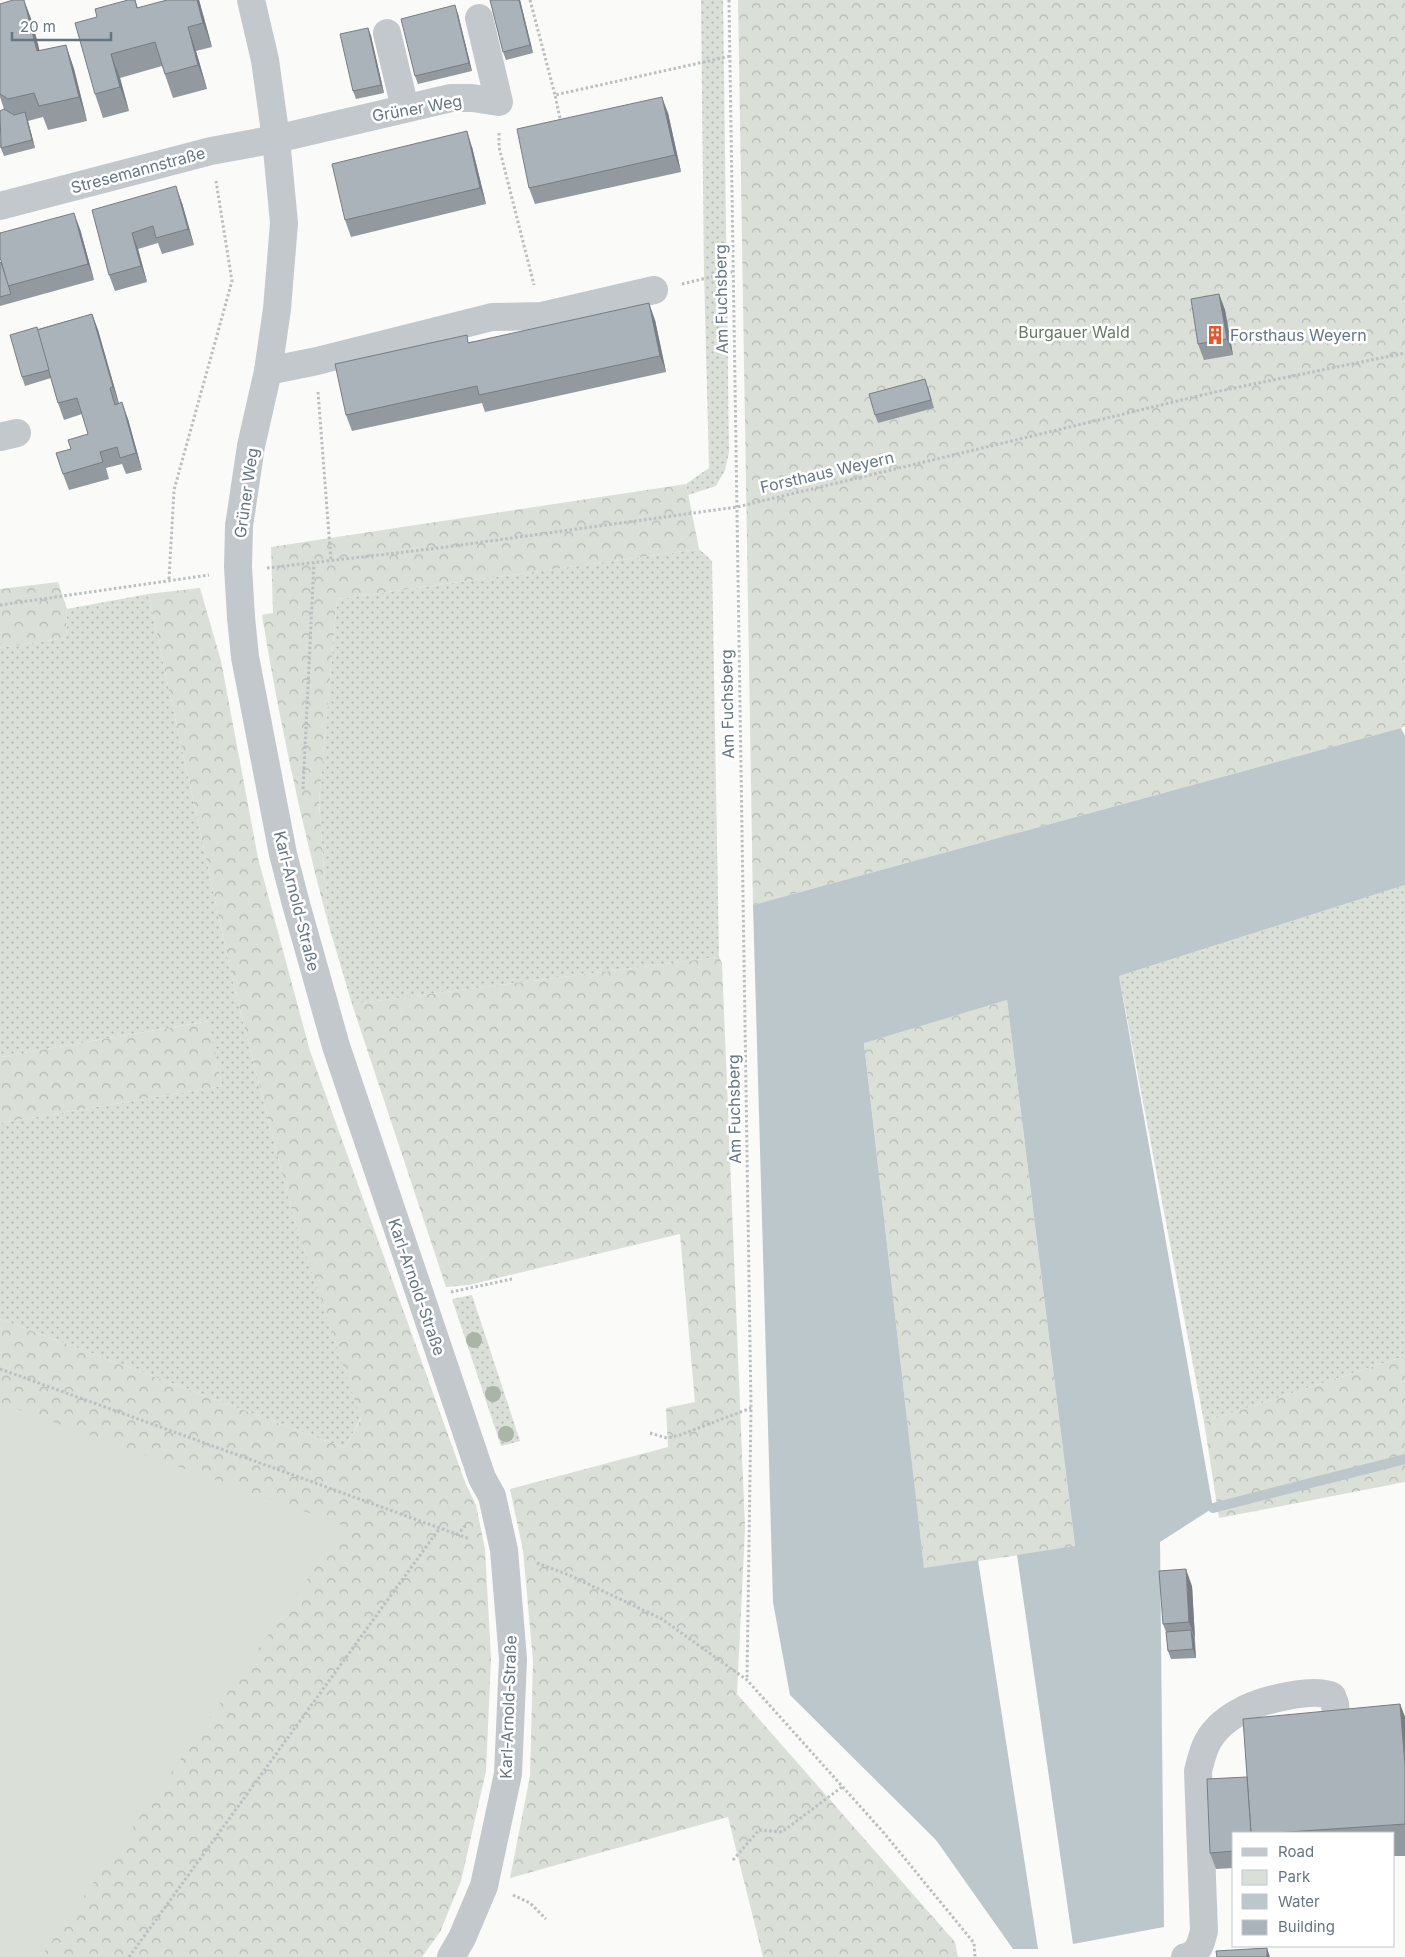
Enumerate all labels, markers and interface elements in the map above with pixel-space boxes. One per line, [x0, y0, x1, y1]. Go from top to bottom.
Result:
scale bar [12, 10, 111, 42]
text: 20 m [20, 17, 56, 36]
street label: Grüner Weg [371, 90, 463, 126]
street label: Stresemannstraße [69, 142, 207, 198]
street label: Am Fuchsberg [710, 244, 732, 354]
park label: Burgauer Wald [1018, 322, 1130, 342]
building icon: Forsthaus Weyern [1204, 324, 1226, 346]
place label: Forsthaus Weyern [1230, 325, 1367, 345]
street label: Grüner Weg [230, 447, 262, 539]
street label: Forsthaus Weyern [758, 447, 896, 497]
street label: Am Fuchsberg [716, 649, 738, 759]
street label: Karl-Arnold-Straße [270, 829, 324, 973]
street label: Am Fuchsberg [723, 1054, 745, 1164]
street label: Karl-Arnold-Straße [384, 1216, 450, 1358]
street label: Karl-Arnold-Straße [495, 1635, 521, 1779]
legend [1232, 1832, 1395, 1947]
text: Road [1278, 1842, 1314, 1861]
text: Park [1278, 1867, 1311, 1886]
text: Water [1278, 1892, 1320, 1911]
text: Building [1278, 1917, 1335, 1936]

